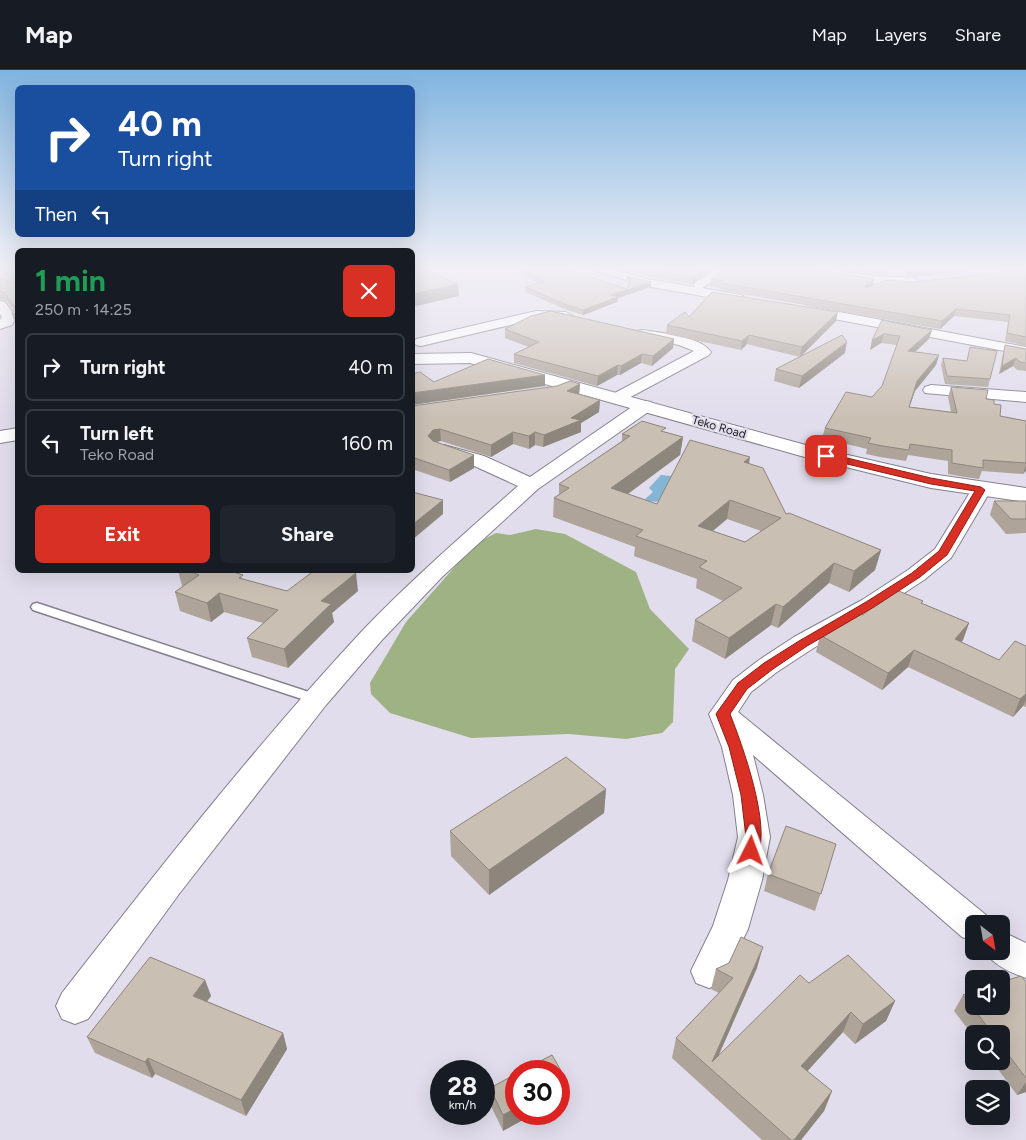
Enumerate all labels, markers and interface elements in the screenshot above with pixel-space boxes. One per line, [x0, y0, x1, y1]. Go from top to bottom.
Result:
text: Map [25, 20, 73, 49]
text: Map [812, 24, 847, 46]
text: Layers [875, 24, 927, 46]
text: Share [955, 24, 1001, 46]
text: 40 m [118, 103, 202, 145]
icon: right [35, 105, 100, 170]
text: Turn right [118, 145, 213, 172]
icon: left [87, 200, 115, 228]
text: Then [35, 203, 77, 226]
text: 1 min [35, 262, 106, 299]
button: close [343, 265, 395, 317]
text: 250 m · 14:25 [35, 300, 132, 319]
icon: right [37, 353, 65, 381]
text: Turn right [80, 356, 166, 379]
text: 40 m [348, 356, 393, 379]
street label: Teko Road [690, 413, 748, 441]
text: Turn left [80, 422, 154, 445]
icon: left [37, 429, 65, 457]
text: 160 m [341, 432, 393, 455]
pin [805, 435, 847, 477]
icon: arrive [812, 442, 840, 470]
text: Teko Road [80, 445, 154, 464]
button: Exit [35, 505, 210, 563]
button: Share [220, 505, 395, 563]
position arrow [724, 824, 776, 876]
north arrow [965, 915, 1010, 960]
map controls [965, 915, 1010, 1125]
button: sound [965, 970, 1010, 1015]
button: search [965, 1025, 1010, 1070]
speed limit sign: 30 [505, 1060, 570, 1125]
text: 28 [448, 1071, 477, 1101]
button: layers [965, 1080, 1010, 1125]
text: km/h [449, 1098, 476, 1112]

